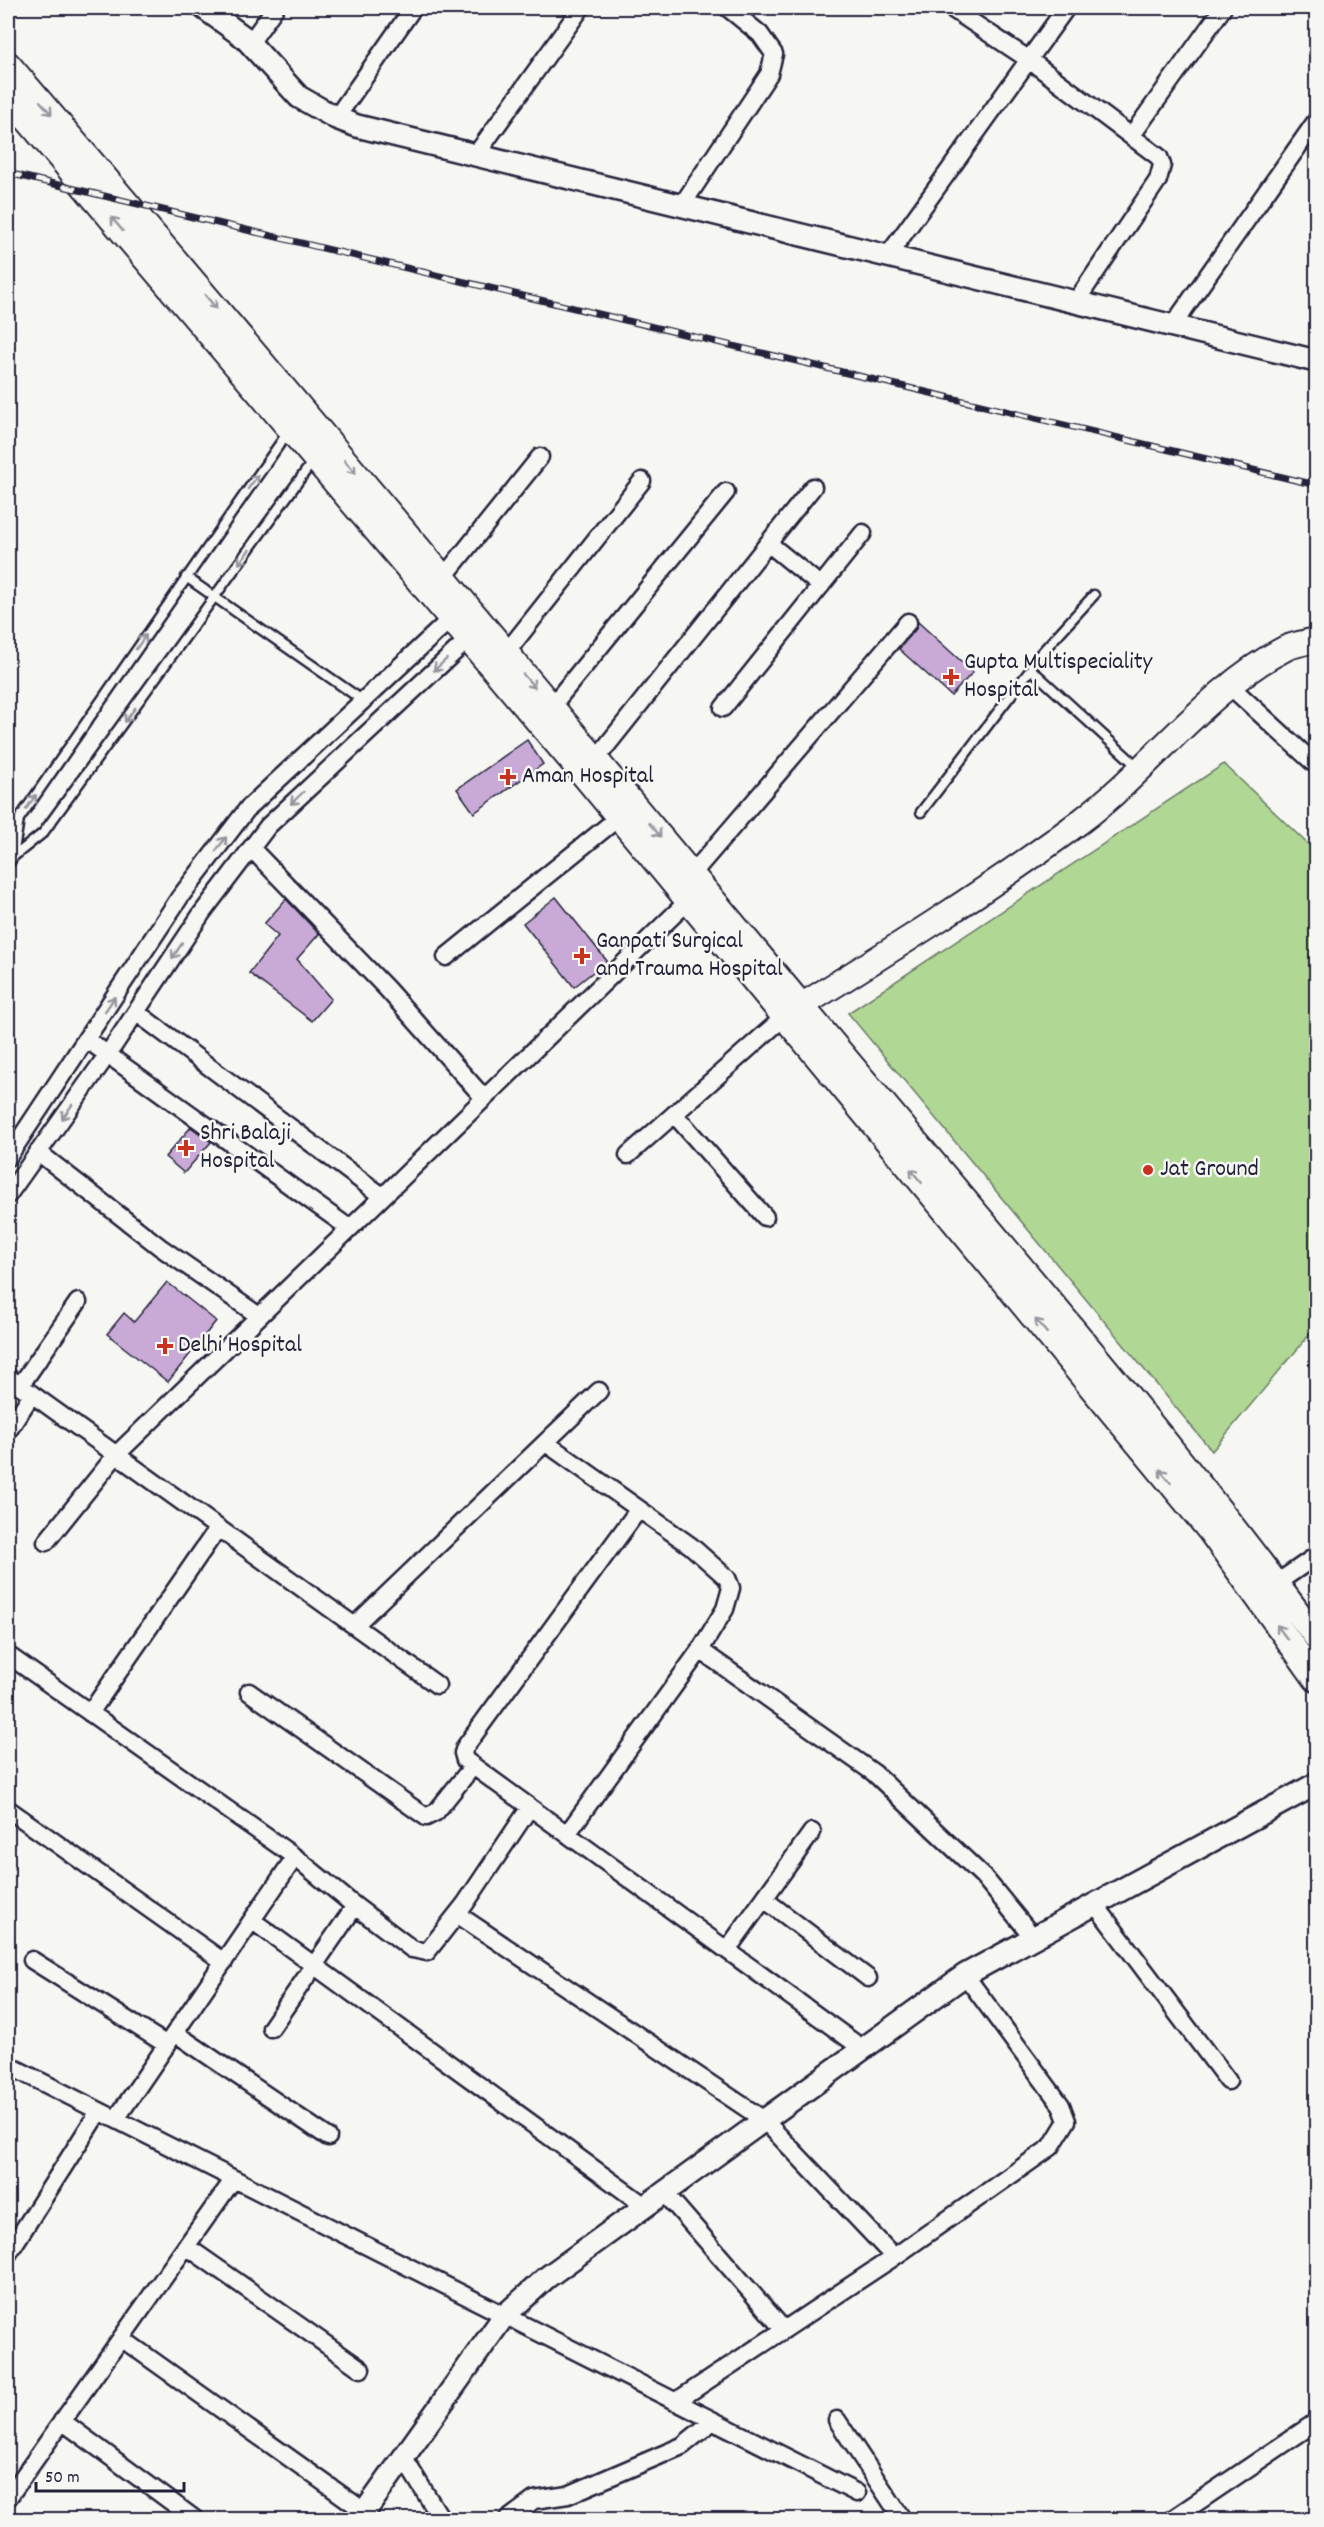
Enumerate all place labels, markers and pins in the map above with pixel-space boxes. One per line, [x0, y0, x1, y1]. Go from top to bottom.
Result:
place label: Gupta Multispeciality Hospital [964, 646, 1153, 708]
marker: Gupta Multispeciality Hospital [942, 668, 960, 686]
place label: Aman Hospital [522, 760, 654, 794]
marker: Aman Hospital [499, 768, 517, 786]
place label: Ganpati Surgical and Trauma Hospital [596, 925, 783, 987]
marker: Ganpati Surgical and Trauma Hospital [573, 947, 591, 965]
place label: Shri Balaji Hospital [200, 1117, 291, 1179]
marker: Shri Balaji Hospital [177, 1139, 195, 1157]
place label: Jat Ground [1160, 1153, 1259, 1187]
marker: Jat Ground [1141, 1163, 1155, 1177]
place label: Delhi Hospital [178, 1329, 302, 1363]
marker: Delhi Hospital [156, 1337, 174, 1355]

